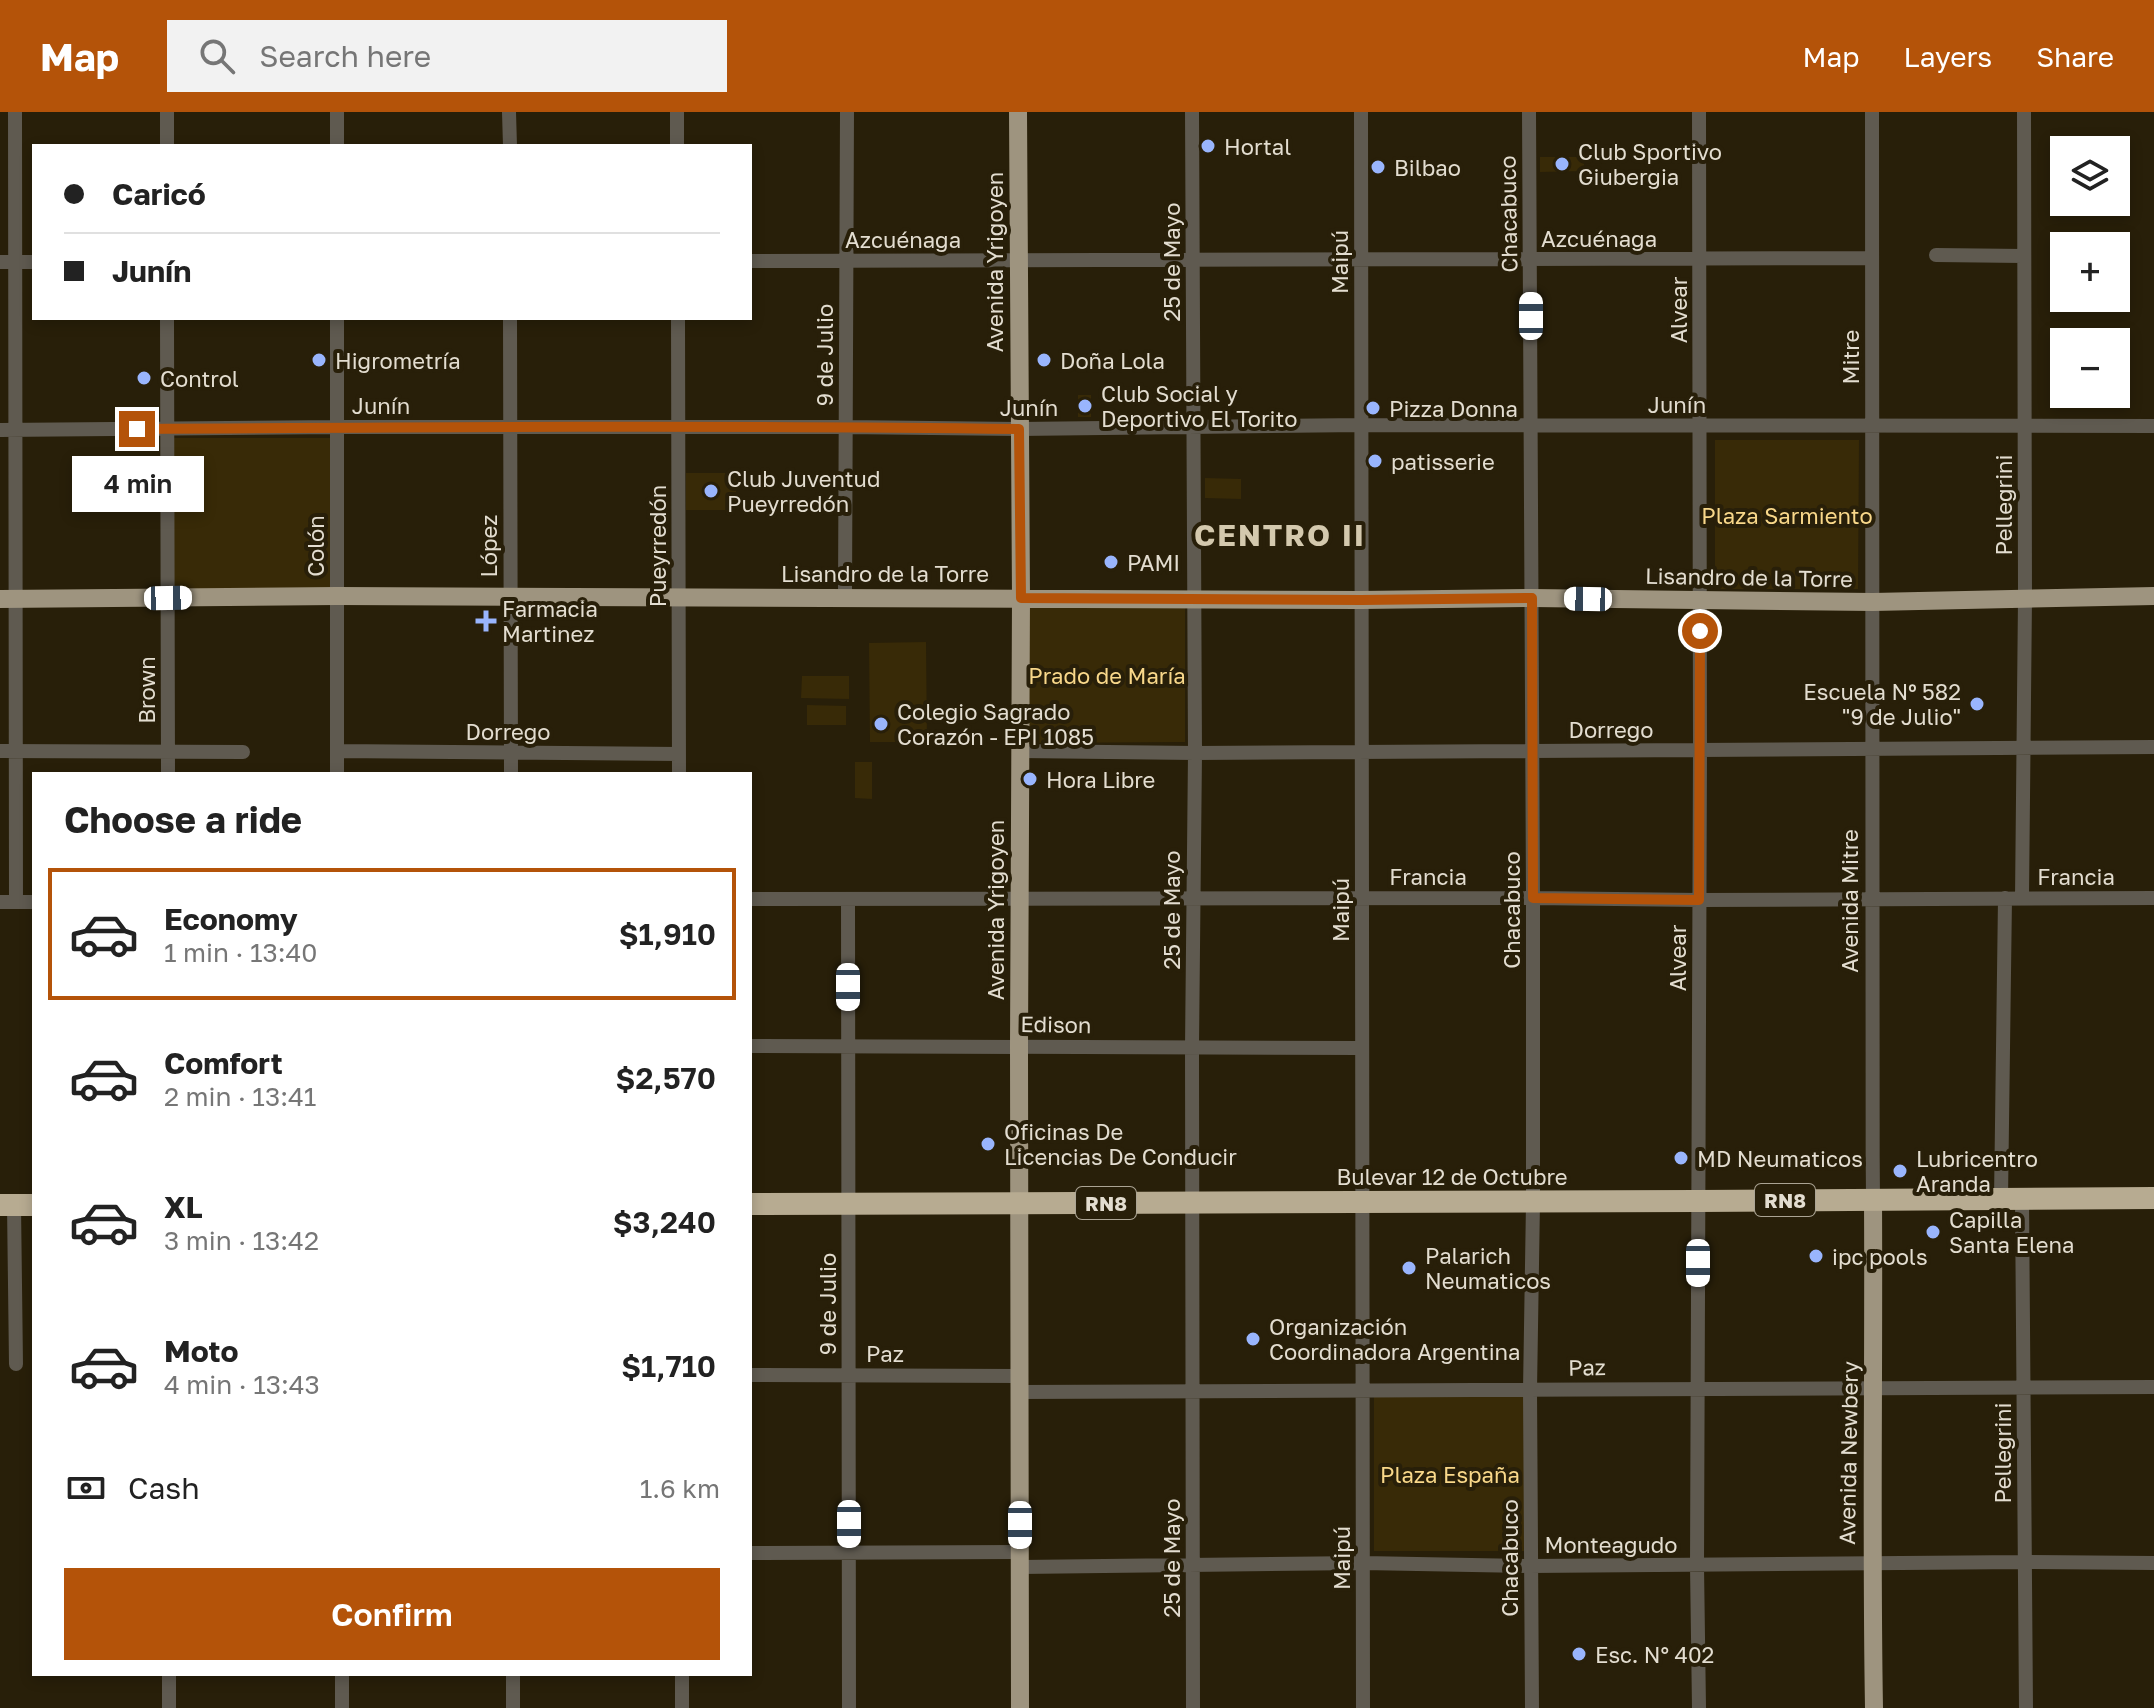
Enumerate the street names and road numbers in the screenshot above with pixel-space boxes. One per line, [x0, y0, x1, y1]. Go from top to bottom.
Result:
street label: Chacabuco [1493, 155, 1523, 273]
street label: Avenida Yrigoyen [981, 172, 1008, 352]
street label: 25 de Mayo [1158, 203, 1185, 321]
street label: Azcuénaga [1541, 225, 1657, 252]
street label: Azcuénaga [845, 226, 961, 253]
street label: Maipú [1326, 230, 1353, 294]
street label: Alvear [1665, 276, 1692, 343]
street label: 9 de Julio [811, 304, 838, 406]
street label: Mitre [1837, 330, 1864, 384]
street label: Junín [1648, 391, 1706, 418]
street label: Junín [352, 392, 410, 419]
street label: Junín [1000, 394, 1058, 421]
street label: Pellegrini [1990, 454, 2017, 556]
street label: Pueyrredón [644, 485, 671, 607]
street label: López [475, 514, 502, 578]
street label: Colón [302, 515, 329, 577]
street label: Lisandro de la Torre [781, 560, 989, 587]
street label: Lisandro de la Torre [1645, 562, 1853, 592]
street label: Brown [133, 656, 160, 724]
street label: Dorrego [1568, 716, 1654, 743]
street label: Dorrego [465, 718, 551, 745]
street label: Avenida Yrigoyen [982, 820, 1009, 1000]
street label: Avenida Mitre [1836, 829, 1863, 973]
street label: 25 de Mayo [1158, 851, 1185, 969]
street label: Chacabuco [1498, 851, 1525, 969]
street label: Francia [1389, 863, 1467, 890]
street label: Francia [2037, 863, 2115, 890]
street label: Maipú [1327, 878, 1354, 942]
street label: Alvear [1664, 924, 1691, 991]
street label: Edison [1020, 1010, 1092, 1038]
street label: Bulevar 12 de Octubre [1336, 1163, 1568, 1190]
road number: RN8 [1755, 1184, 1815, 1216]
road number: RN8 [1076, 1187, 1136, 1219]
street label: 9 de Julio [814, 1253, 841, 1355]
street label: Paz [866, 1340, 904, 1367]
street label: Paz [1568, 1353, 1606, 1381]
street label: Avenida Newbery [1833, 1361, 1863, 1545]
street label: Pellegrini [1989, 1402, 2016, 1504]
street label: 25 de Mayo [1158, 1499, 1185, 1617]
street label: Chacabuco [1496, 1499, 1523, 1617]
street label: Maipú [1328, 1526, 1355, 1590]
street label: Monteagudo [1545, 1531, 1678, 1558]

